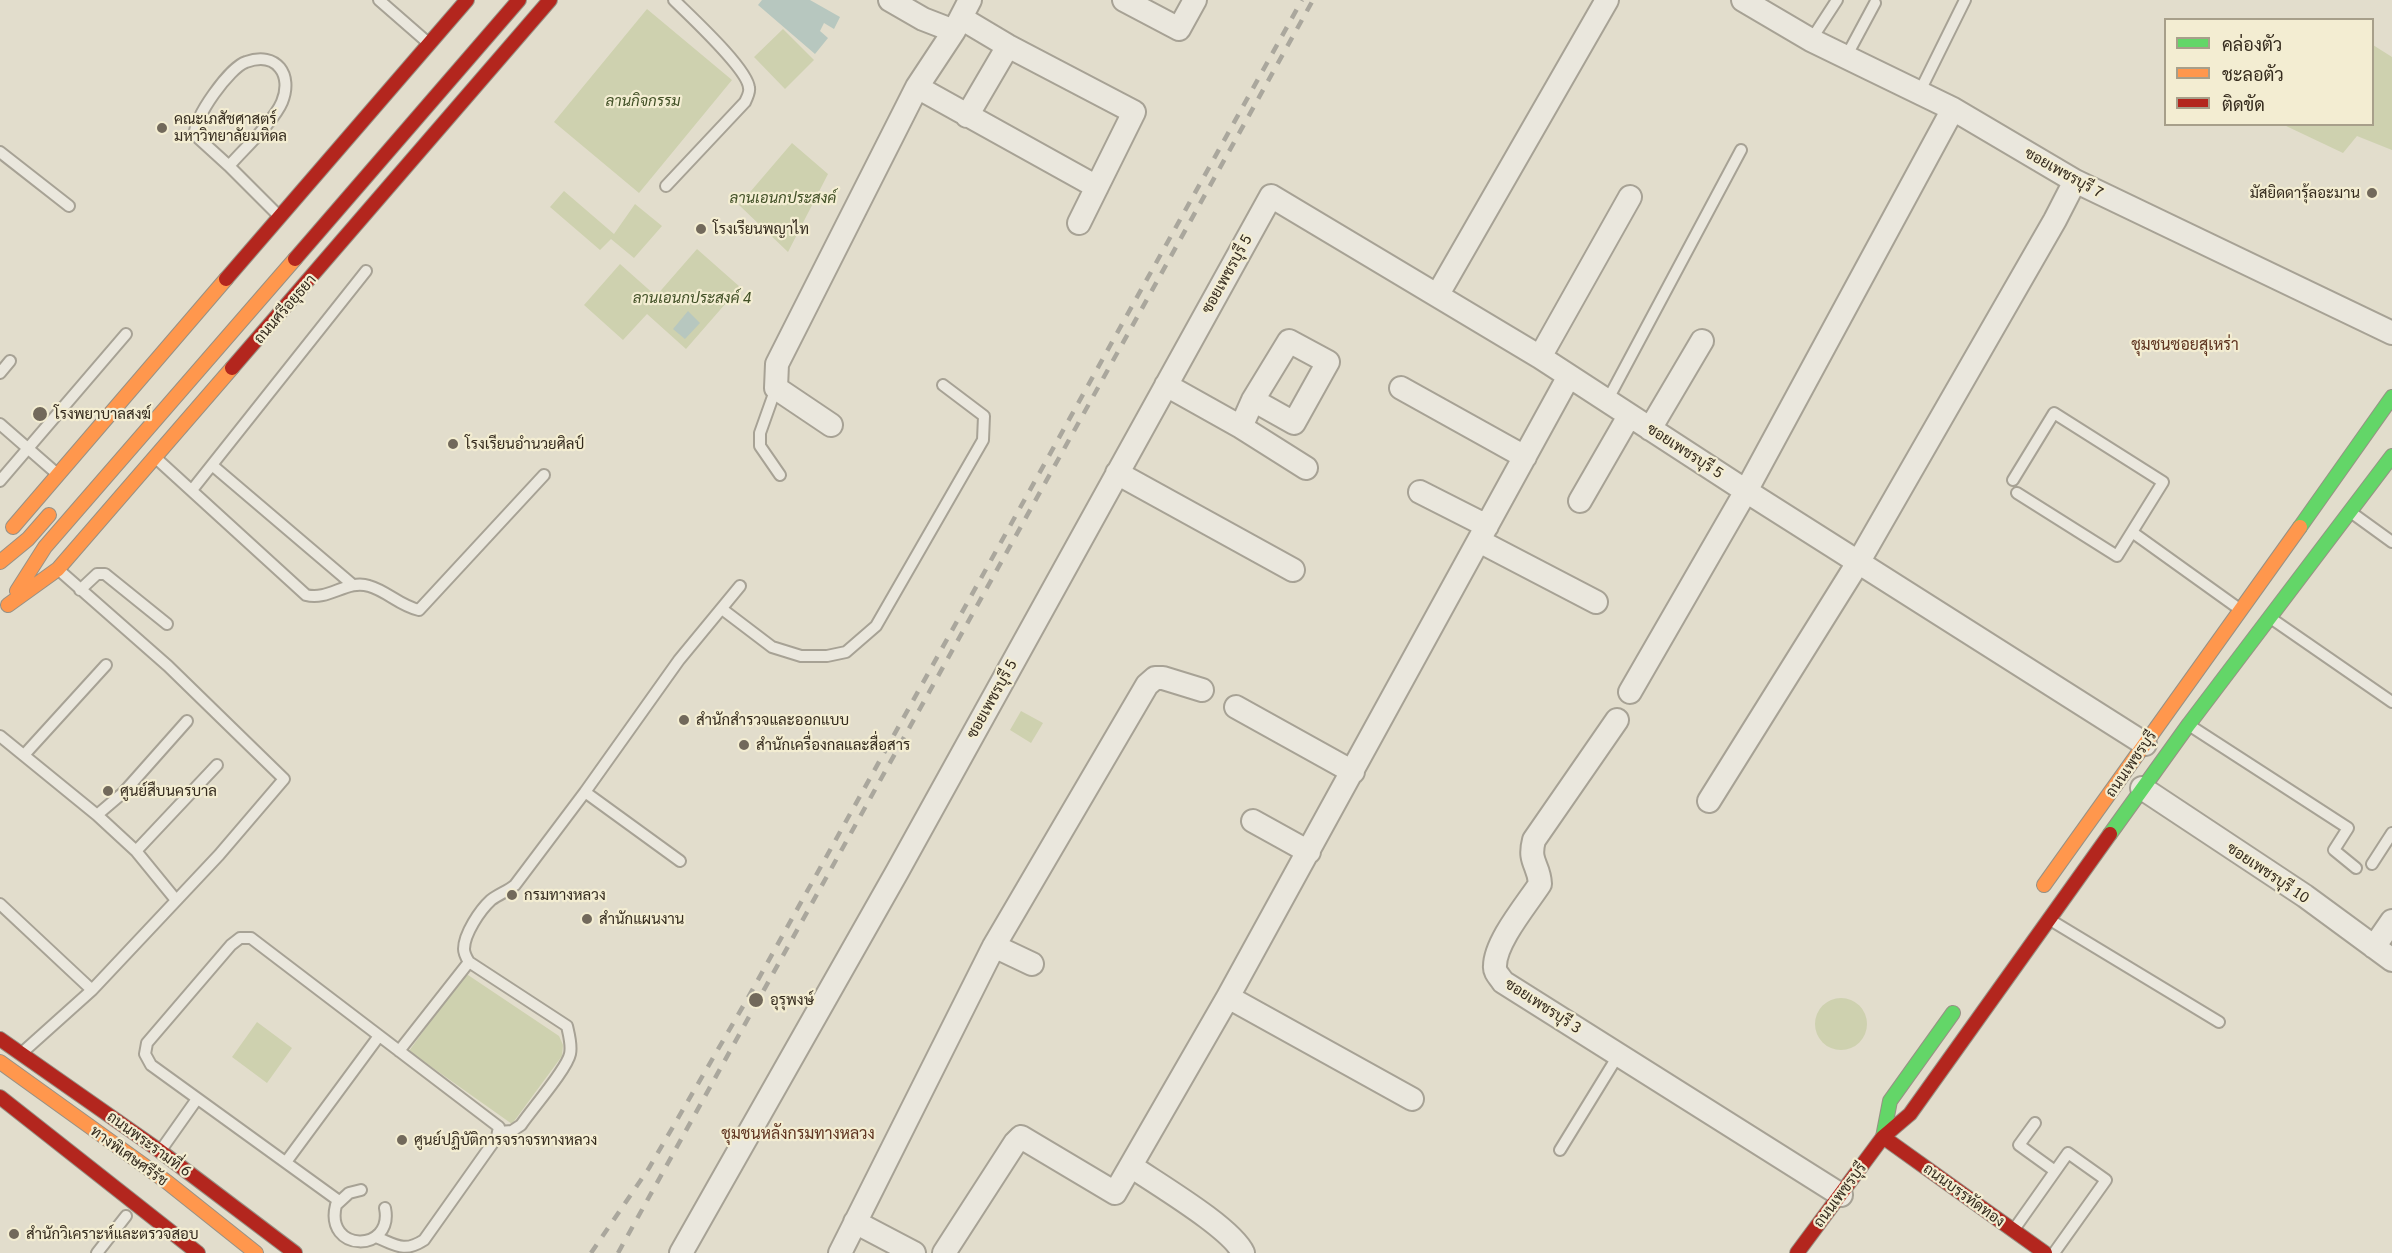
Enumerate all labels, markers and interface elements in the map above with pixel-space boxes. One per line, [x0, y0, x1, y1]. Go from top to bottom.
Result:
legend [2164, 18, 2374, 126]
text: คล่องตัว [2222, 32, 2282, 55]
text: ชะลอตัว [2222, 62, 2284, 85]
park label: ลานกิจกรรม [606, 92, 680, 110]
text: ติดขัด [2222, 92, 2265, 115]
place label: คณะเภสัชศาสตร์ มหาวิทยาลัยมหิดล [174, 110, 287, 145]
marker: คณะเภสัชศาสตร์ มหาวิทยาลัยมหิดล [155, 121, 169, 135]
street label: ซอยเพชรบุรี 7 [2021, 144, 2107, 202]
place label: มัสยิดดารุ้ลอะมาน [2250, 184, 2360, 202]
marker: มัสยิดดารุ้ลอะมาน [2365, 186, 2379, 200]
park label: ลานเอนกประสงค์ [730, 189, 836, 207]
place label: โรงเรียนพญาไท [713, 220, 809, 238]
marker: โรงเรียนพญาไท [694, 222, 708, 236]
street label: ซอยเพชรบุรี 5 [1198, 231, 1256, 317]
street label: ถนนศรีอยุธยา [250, 271, 320, 347]
park label: ลานเอนกประสงค์ 4 [633, 289, 751, 307]
district label: ชุมชนซอยสุเหร่า [2131, 335, 2239, 355]
marker: โรงพยาบาลสงฆ์ [31, 405, 49, 423]
place label: โรงพยาบาลสงฆ์ [54, 405, 151, 423]
street label: ซอยเพชรบุรี 5 [1644, 420, 1726, 482]
place label: โรงเรียนอำนวยศิลป์ [465, 435, 584, 453]
marker: โรงเรียนอำนวยศิลป์ [446, 437, 460, 451]
street label: ซอยเพชรบุรี 5 [963, 656, 1021, 742]
place label: สำนักสำรวจและออกแบบ [696, 711, 849, 729]
marker: สำนักสำรวจและออกแบบ [677, 713, 691, 727]
street label: ถนนเพชรบุรี [2102, 727, 2160, 801]
place label: สำนักเครื่องกลและสื่อสาร [756, 736, 910, 754]
marker: สำนักเครื่องกลและสื่อสาร [737, 738, 751, 752]
place label: ศูนย์สืบนครบาล [120, 782, 217, 800]
marker: ศูนย์สืบนครบาล [101, 784, 115, 798]
street label: ซอยเพชรบุรี 10 [2223, 839, 2313, 907]
place label: กรมทางหลวง [524, 886, 606, 904]
marker: กรมทางหลวง [505, 888, 519, 902]
place label: สำนักแผนงาน [599, 910, 684, 928]
marker: สำนักแผนงาน [580, 912, 594, 926]
street label: ซอยเพชรบุรี 3 [1502, 975, 1584, 1037]
marker: อุรุพงษ์ [747, 991, 765, 1009]
place label: อุรุพงษ์ [770, 991, 814, 1009]
street label: ถนนพระรามที่ 6 [104, 1108, 194, 1180]
street label: ทางพิเศษศรีรัช [87, 1122, 171, 1190]
district label: ชุมชนหลังกรมทางหลวง [721, 1124, 875, 1144]
place label: ศูนย์ปฏิบัติการจราจรทางหลวง [414, 1131, 597, 1149]
marker: ศูนย์ปฏิบัติการจราจรทางหลวง [395, 1133, 409, 1147]
street label: ถนนเพชรบุรี [1810, 1159, 1870, 1231]
street label: ถนนบรรทัดทอง [1920, 1159, 2008, 1231]
place label: สำนักวิเคราะห์และตรวจสอบ [26, 1225, 199, 1243]
marker: สำนักวิเคราะห์และตรวจสอบ [7, 1227, 21, 1241]

